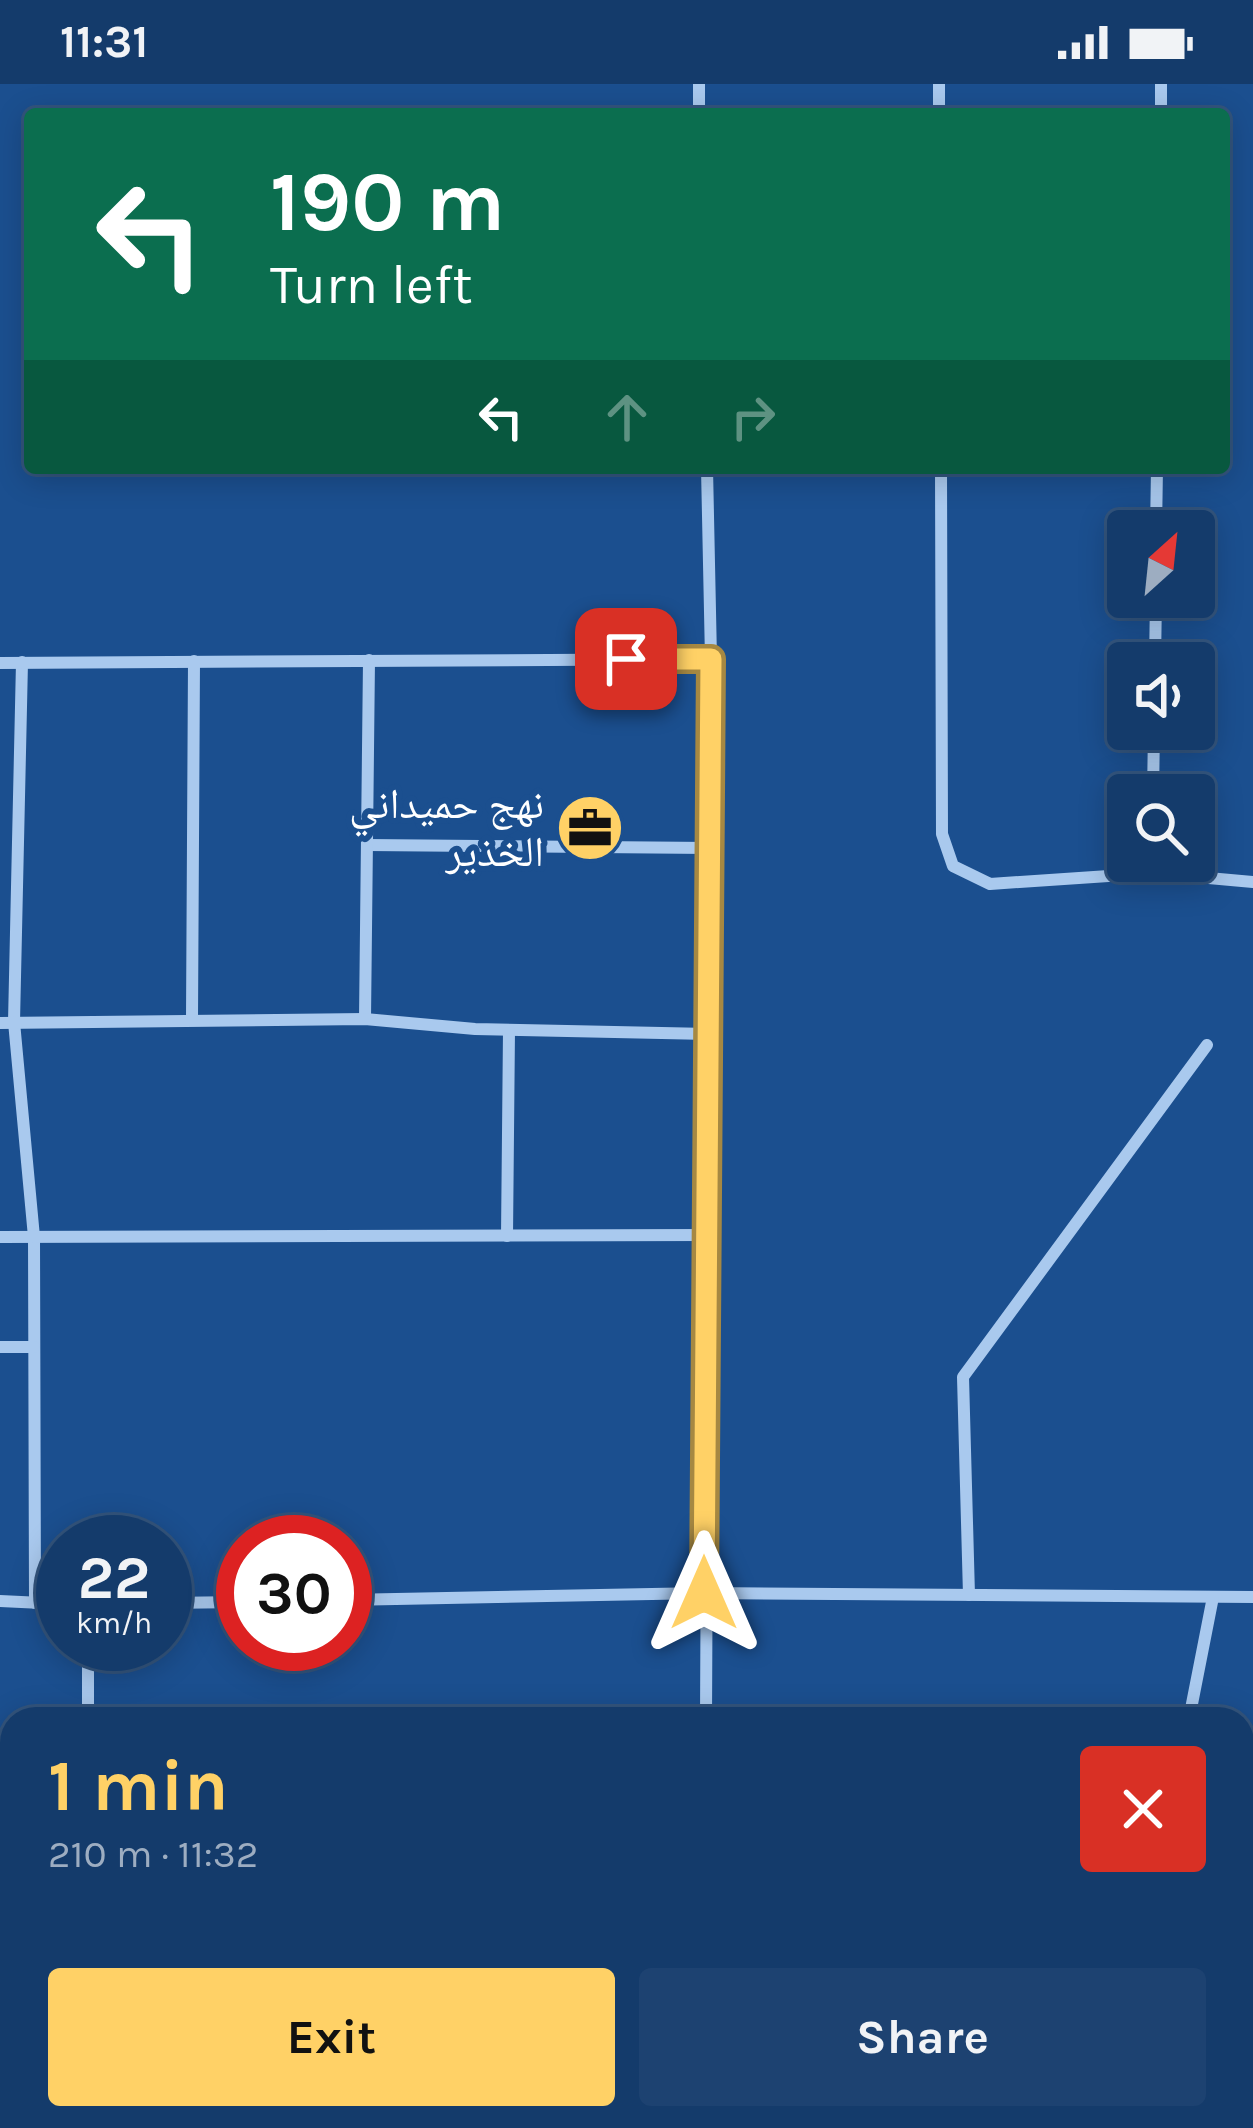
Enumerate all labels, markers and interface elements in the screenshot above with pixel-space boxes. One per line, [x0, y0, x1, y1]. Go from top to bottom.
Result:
text: 11:31 [60, 16, 148, 68]
text: 190 m [270, 153, 505, 251]
icon: left [72, 156, 228, 312]
text: Turn left [270, 253, 473, 317]
icon: left [468, 384, 534, 450]
icon: ahead [594, 384, 660, 450]
icon: right [720, 384, 786, 450]
north arrow [1107, 510, 1215, 618]
map controls [1107, 510, 1215, 882]
pin [575, 608, 677, 710]
icon: arrive [593, 626, 659, 692]
button: sound [1107, 642, 1215, 750]
button: search [1107, 774, 1215, 882]
place label: نهج حميداني الخذير [349, 779, 544, 877]
office icon: نهج حميداني الخذير [555, 793, 625, 863]
speed limit sign: 30 [216, 1515, 372, 1671]
position arrow [641, 1530, 767, 1656]
text: 22 [78, 1543, 150, 1613]
text: km/h [76, 1605, 152, 1641]
text: 1 min [48, 1744, 229, 1828]
button: close [1080, 1746, 1206, 1872]
text: 210 m · 11:32 [48, 1831, 258, 1877]
button: Exit [48, 1968, 615, 2106]
button: Share [639, 1968, 1206, 2106]

